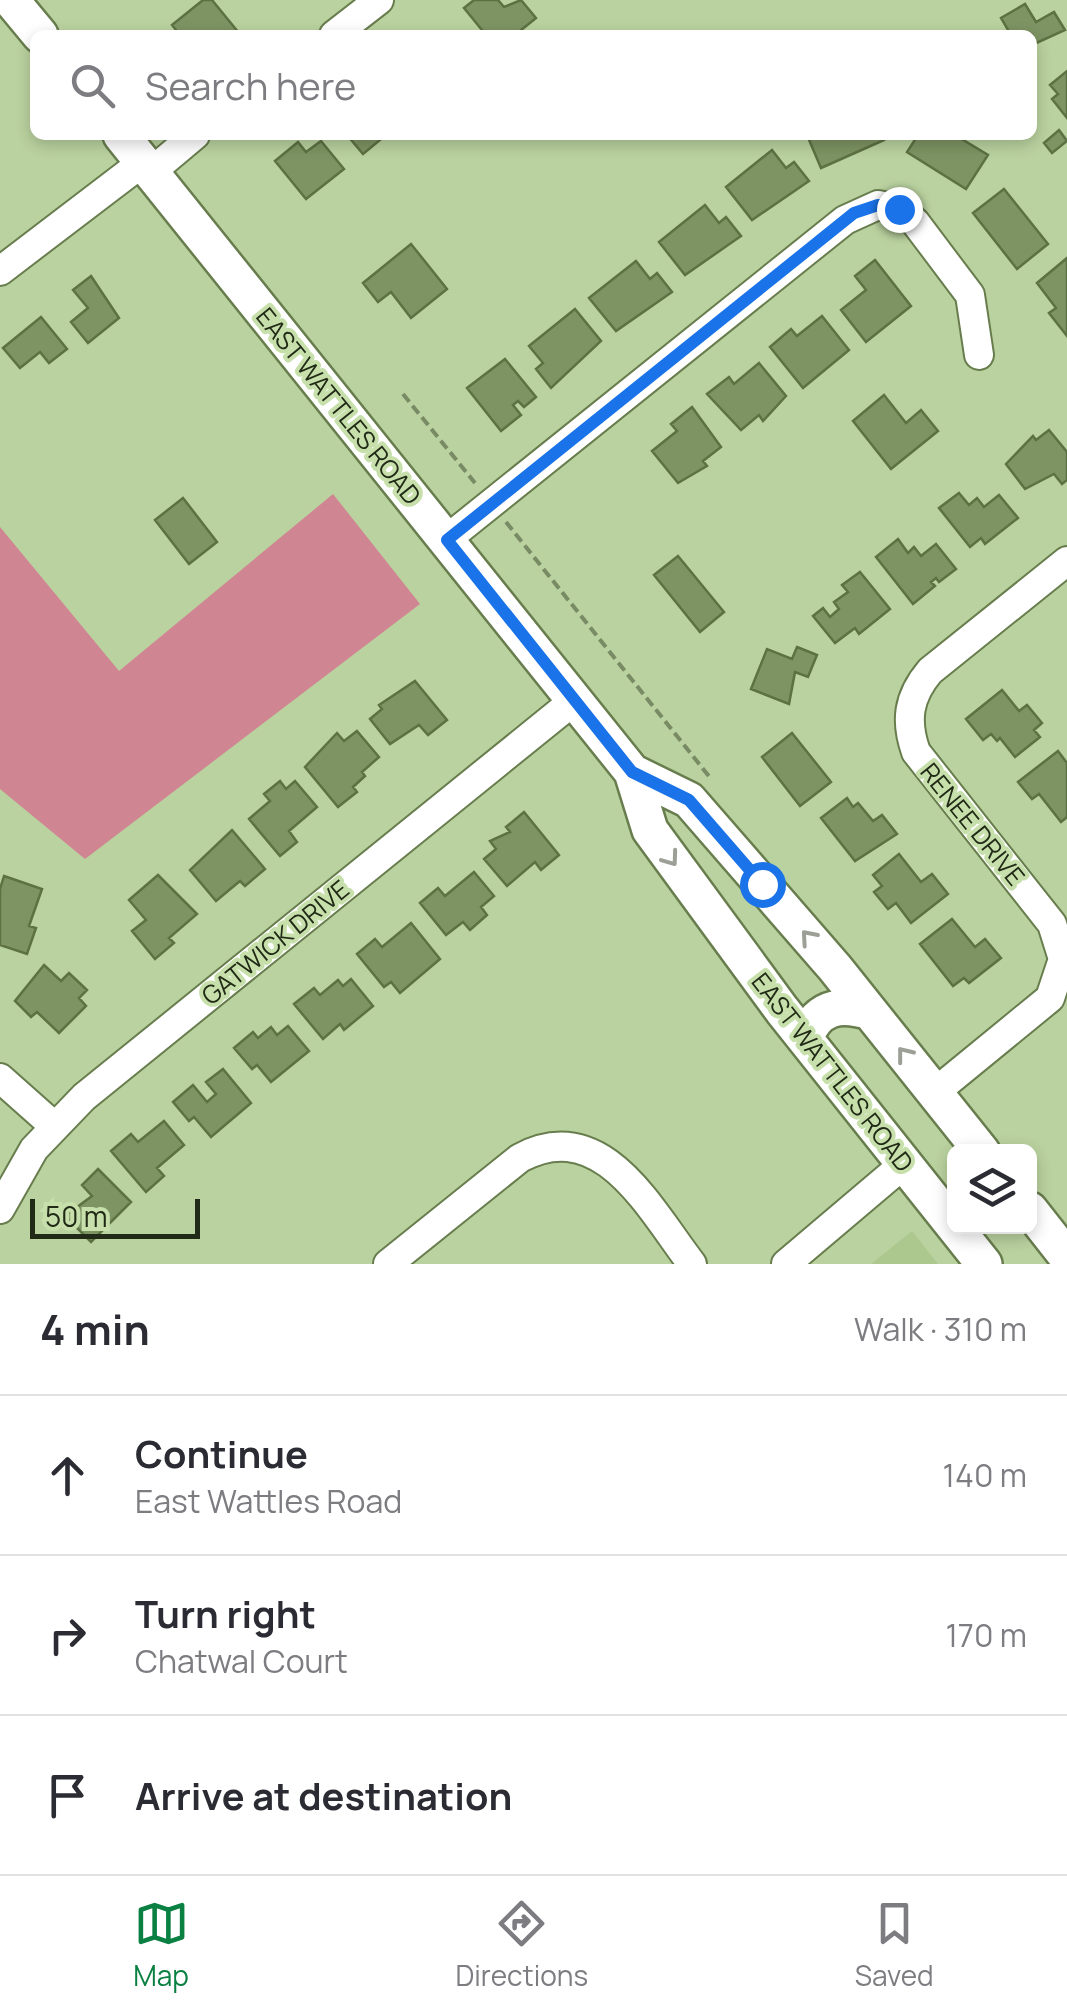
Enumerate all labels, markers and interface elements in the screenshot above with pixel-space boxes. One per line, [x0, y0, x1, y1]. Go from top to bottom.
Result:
search box [30, 30, 1037, 140]
icon: search [65, 58, 120, 113]
text: Search here [145, 59, 356, 111]
route end [877, 187, 923, 233]
street label: EAST WATTLES ROAD [249, 300, 429, 512]
street label: RENEE DRIVE [913, 755, 1033, 893]
one-way arrow [659, 848, 678, 867]
route start [740, 862, 786, 908]
street label: GATWICK DRIVE [194, 872, 356, 1012]
one-way arrow [801, 931, 819, 949]
street label: EAST WATTLES ROAD [744, 965, 922, 1179]
one-way arrow [898, 1048, 916, 1066]
map controls [947, 1144, 1037, 1234]
button: layers [947, 1144, 1037, 1234]
scale bar [30, 1194, 200, 1238]
text: 50 m [45, 1197, 108, 1235]
text: 4 min [40, 1300, 150, 1358]
text: Walk · 310 m [854, 1307, 1027, 1351]
text: Continue [135, 1427, 308, 1479]
icon: ahead [40, 1448, 95, 1503]
text: 140 m [943, 1453, 1027, 1497]
text: East Wattles Road [135, 1479, 402, 1523]
text: Turn right [135, 1587, 316, 1639]
icon: right [40, 1608, 95, 1663]
text: 170 m [945, 1613, 1027, 1657]
text: Chatwal Court [135, 1639, 348, 1683]
icon: arrive [40, 1768, 95, 1823]
text: Arrive at destination [135, 1769, 512, 1821]
tab: Map [133, 1896, 189, 1994]
tab: Directions [456, 1896, 588, 1994]
tab: Saved [855, 1896, 934, 1994]

